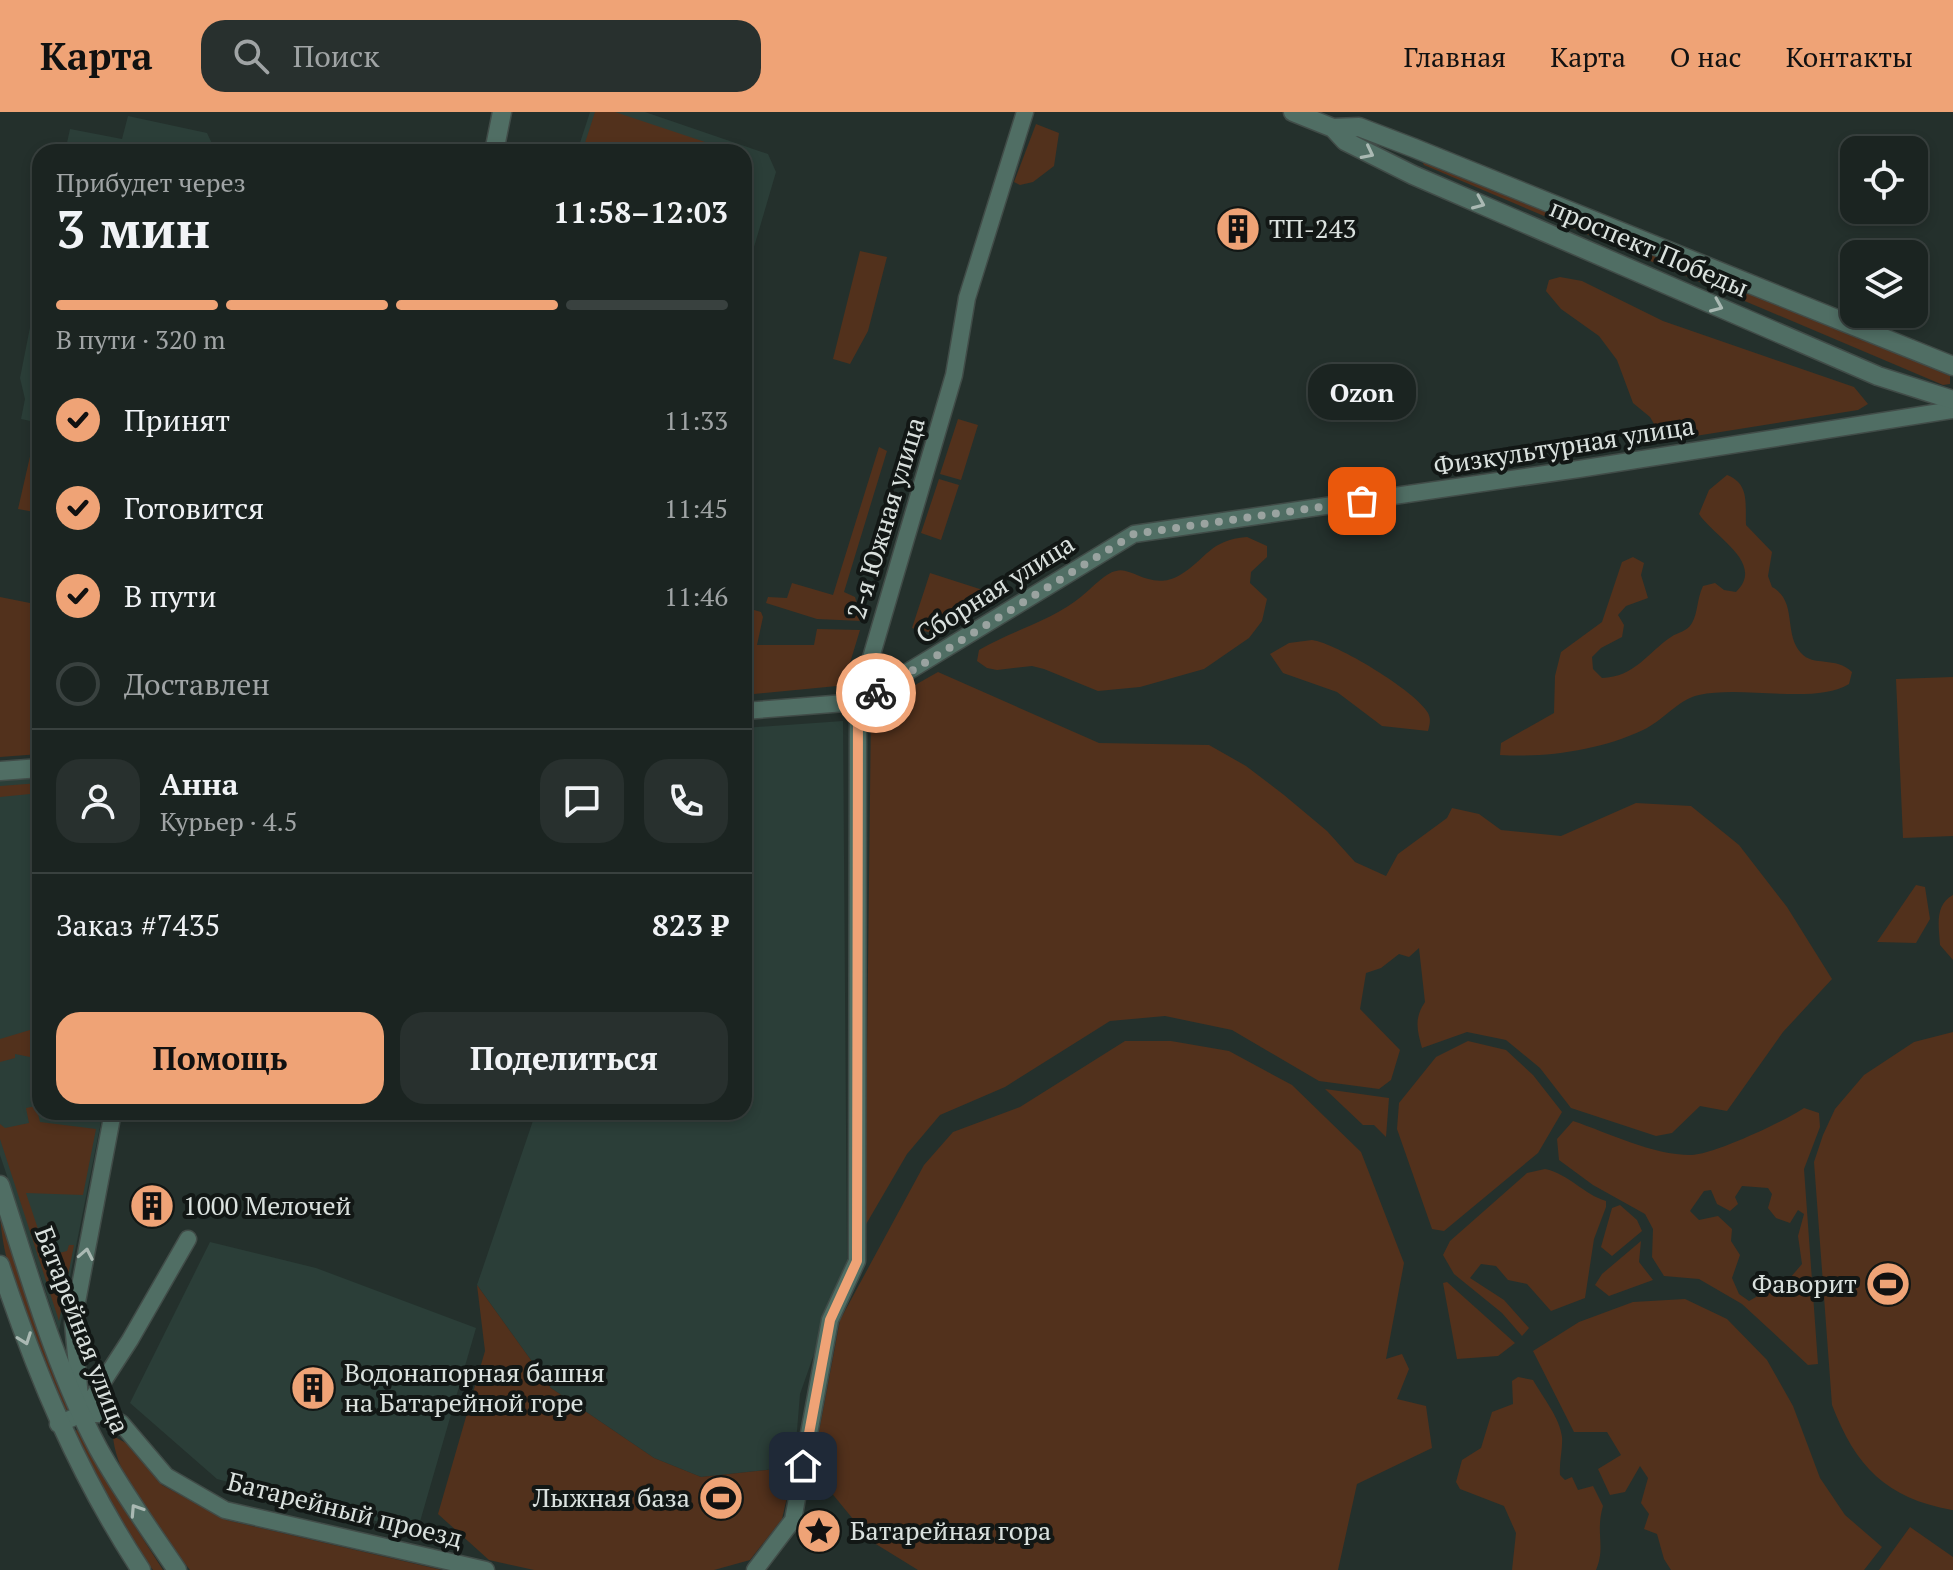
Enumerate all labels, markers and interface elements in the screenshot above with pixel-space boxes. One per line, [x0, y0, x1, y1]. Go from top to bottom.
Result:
search box [201, 20, 761, 92]
text: Карта [40, 31, 153, 81]
icon: search [229, 34, 273, 78]
text: Поиск [293, 36, 379, 76]
text: Главная [1403, 38, 1506, 75]
text: Карта [1550, 38, 1626, 75]
text: О нас [1670, 38, 1742, 75]
text: Контакты [1786, 38, 1913, 75]
map controls [1840, 136, 1928, 328]
button: locate [1840, 136, 1928, 224]
one-way arrow [1359, 143, 1374, 158]
text: Прибудет через [56, 165, 246, 199]
street label: проспект Победы [1545, 190, 1754, 304]
text: 11:58–12:03 [553, 192, 728, 232]
text: 3 мин [56, 194, 210, 263]
one-way arrow [1470, 194, 1485, 210]
building icon: ТП-243 [1214, 205, 1262, 253]
place label: ТП-243 [1269, 211, 1356, 245]
button: layers [1840, 240, 1928, 328]
one-way arrow [1709, 297, 1723, 313]
text: В пути · 320 m [56, 322, 225, 356]
callout: Ozon [1308, 365, 1416, 421]
text: Ozon [1330, 375, 1394, 409]
icon: check [56, 398, 100, 442]
text: Принят [124, 400, 230, 440]
text: 11:33 [664, 403, 728, 437]
street label: Физкультурная улица [1431, 408, 1697, 482]
street label: 2-я Южная улица [838, 413, 932, 623]
pin [1328, 467, 1396, 535]
icon: bag [1340, 479, 1384, 523]
icon: check [56, 486, 100, 530]
text: Готовится [124, 488, 264, 528]
text: 11:45 [664, 491, 728, 525]
street label: Сборная улица [909, 526, 1080, 650]
icon: check [56, 574, 100, 618]
text: В пути [124, 576, 217, 616]
text: 11:46 [664, 579, 728, 613]
courier [836, 653, 916, 733]
text: Доставлен [124, 664, 270, 704]
icon: bike [854, 671, 898, 715]
button: person [56, 759, 140, 843]
button: chat [540, 759, 624, 843]
button: phone [644, 759, 728, 843]
text: Анна [160, 764, 238, 804]
text: Курьер · 4.5 [160, 804, 298, 838]
text: Заказ #7435 [56, 905, 221, 945]
text: 823 ₽ [652, 905, 728, 945]
button: Помощь [56, 1012, 384, 1104]
button: Поделиться [400, 1012, 728, 1104]
building icon: 1000 Мелочей [128, 1182, 176, 1230]
place label: 1000 Мелочей [183, 1188, 351, 1222]
street label: Батарейная улица [28, 1221, 138, 1438]
one-way arrow [77, 1247, 94, 1260]
sports icon: Фаворит [1864, 1260, 1912, 1308]
place label: Фаворит [1752, 1266, 1857, 1300]
one-way arrow [15, 1331, 32, 1345]
place label: Водонапорная башня на Батарейной горе [344, 1355, 605, 1419]
building icon: Водонапорная башня на Батарейной горе [289, 1364, 337, 1412]
pin [769, 1432, 837, 1500]
icon: home [781, 1444, 825, 1488]
street label: Батарейный проезд [224, 1463, 467, 1555]
sports icon: Лыжная база [697, 1474, 745, 1522]
place label: Лыжная база [532, 1480, 690, 1514]
one-way arrow [130, 1504, 145, 1518]
place icon: Батарейная гора [795, 1507, 843, 1555]
place label: Батарейная гора [850, 1513, 1051, 1547]

